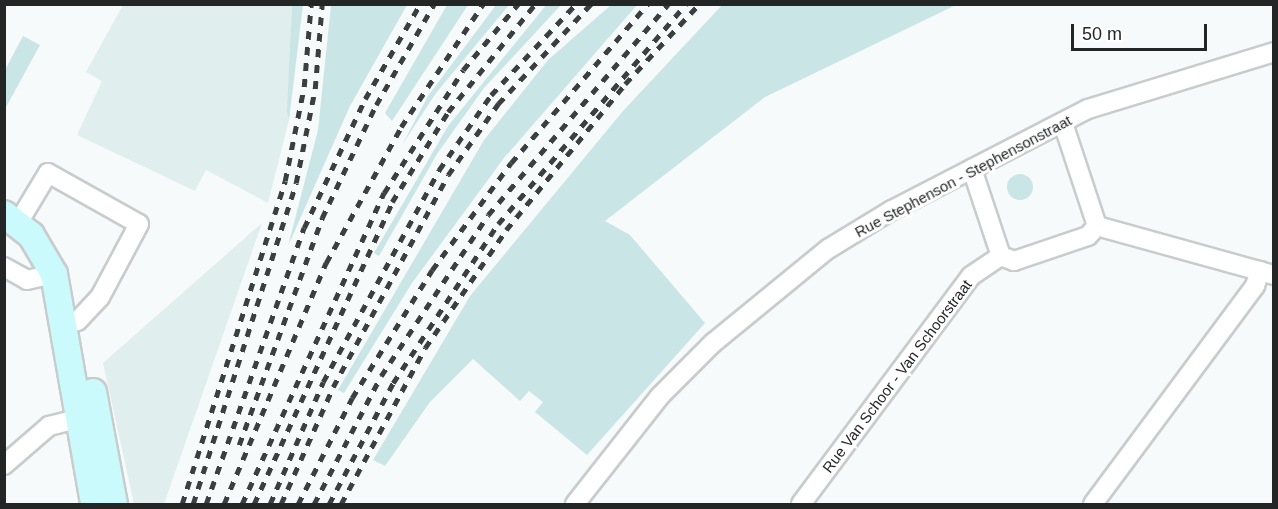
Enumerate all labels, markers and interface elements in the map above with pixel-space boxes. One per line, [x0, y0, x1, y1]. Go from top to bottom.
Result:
scale bar [1074, 12, 1210, 50]
text: 50 m [1082, 24, 1122, 44]
street label: Rue Stephenson - Stephensonstraat [852, 111, 1074, 241]
street label: Rue Van Schoor - Van Schoorstraat [818, 276, 976, 476]

